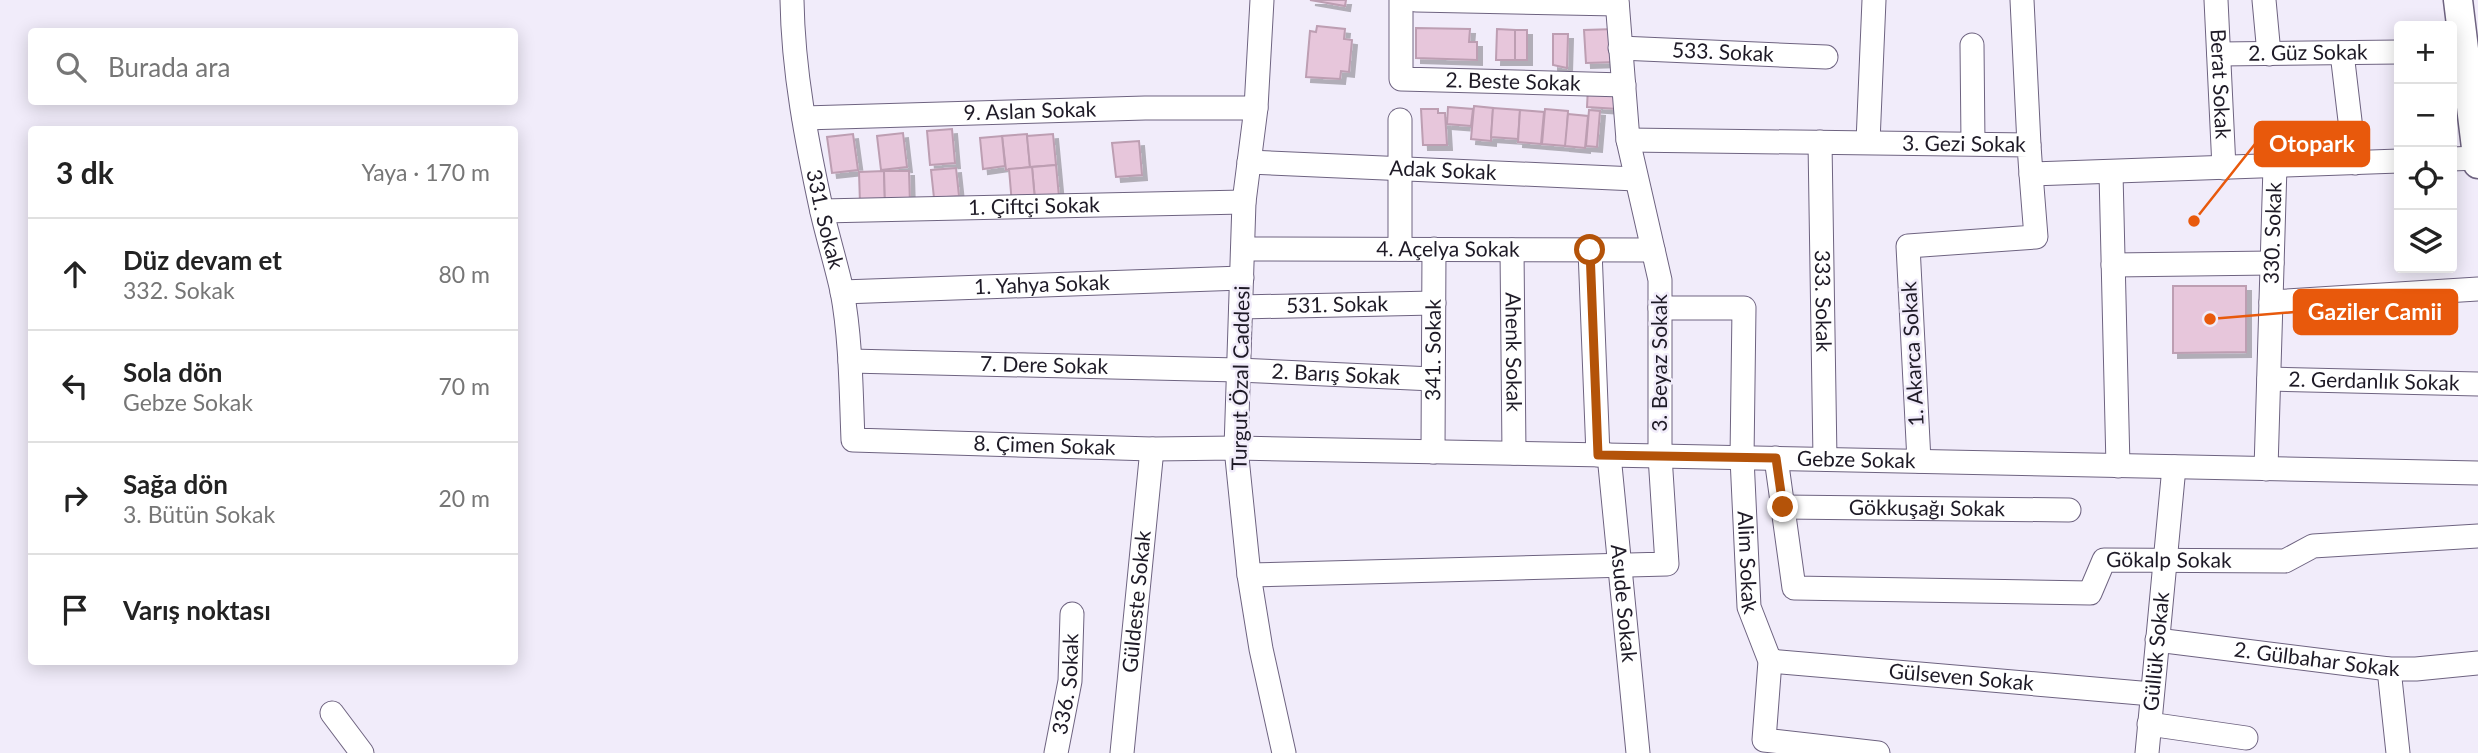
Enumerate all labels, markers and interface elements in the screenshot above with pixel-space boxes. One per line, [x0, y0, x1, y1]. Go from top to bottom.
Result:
map controls [2394, 21, 2457, 273]
button: + [2394, 21, 2457, 84]
search box [28, 28, 518, 105]
street label: Berat Sokak [2206, 28, 2237, 140]
street label: 533. Sokak [1671, 36, 1775, 66]
street label: 2. Güz Sokak [2248, 38, 2368, 65]
icon: search [52, 48, 90, 86]
text: Burada ara [108, 51, 230, 83]
street label: 2. Beste Sokak [1445, 66, 1581, 95]
button: − [2394, 84, 2457, 147]
street label: 9. Aslan Sokak [963, 95, 1097, 124]
callout: Otopark [2255, 122, 2369, 166]
street label: 3. Gezi Sokak [1902, 129, 2026, 156]
text: Otopark [2269, 129, 2356, 157]
button: locate [2394, 147, 2457, 210]
text: 3 dk [56, 154, 114, 190]
street label: Adak Sokak [1389, 154, 1497, 184]
text: Yaya · 170 m [361, 158, 490, 186]
street label: 331. Sokak [802, 167, 850, 272]
street label: 330. Sokak [2257, 181, 2286, 284]
street label: 1. Çiftçi Sokak [968, 191, 1100, 219]
button: layers [2394, 210, 2457, 273]
route start [1574, 234, 1605, 265]
street label: 4. Açelya Sokak [1376, 235, 1520, 261]
text: Düz devam et [123, 244, 282, 276]
street label: 333. Sokak [1811, 250, 1837, 352]
icon: ahead [56, 255, 94, 293]
text: 80 m [439, 260, 490, 288]
street label: 1. Yahya Sokak [973, 269, 1111, 298]
text: 332. Sokak [123, 276, 235, 304]
street label: 1. Akarca Sokak [1895, 281, 1928, 427]
street label: Turgut Özal Caddesi [1225, 285, 1254, 471]
street label: 531. Sokak [1286, 290, 1389, 317]
callout: Gaziler Camii [2294, 290, 2457, 334]
street label: Ahenk Sokak [1501, 292, 1528, 412]
street label: 3. Beyaz Sokak [1646, 294, 1671, 432]
text: Gaziler Camii [2308, 297, 2442, 325]
street label: 341. Sokak [1419, 299, 1445, 401]
street label: 7. Dere Sokak [980, 350, 1109, 378]
text: Sola dön [123, 356, 223, 388]
street label: 2. Barış Sokak [1271, 358, 1401, 388]
street label: 2. Gerdanlık Sokak [2288, 365, 2460, 395]
icon: left [56, 367, 94, 405]
text: 70 m [439, 372, 490, 400]
text: Gebze Sokak [123, 388, 253, 416]
street label: 8. Çimen Sokak [973, 430, 1116, 459]
street label: Gebze Sokak [1797, 445, 1916, 472]
text: Sağa dön [123, 468, 228, 500]
icon: right [56, 479, 94, 517]
text: 20 m [439, 484, 490, 512]
route end [1767, 491, 1798, 522]
street label: Gökkuşağı Sokak [1849, 494, 2006, 520]
text: 3. Bütün Sokak [123, 500, 275, 528]
street label: Alim Sokak [1734, 510, 1764, 617]
street label: Güldeste Sokak [1116, 529, 1155, 674]
street label: Asude Sokak [1607, 543, 1643, 664]
street label: Gökalp Sokak [2106, 546, 2232, 572]
street label: Güllük Sokak [2137, 590, 2173, 712]
icon: arrive [56, 591, 94, 629]
text: Varış noktası [123, 594, 271, 626]
street label: 336. Sokak [1046, 633, 1082, 736]
street label: 2. Gülbahar Sokak [2233, 636, 2400, 680]
street label: Gülseven Sokak [1888, 657, 2035, 695]

